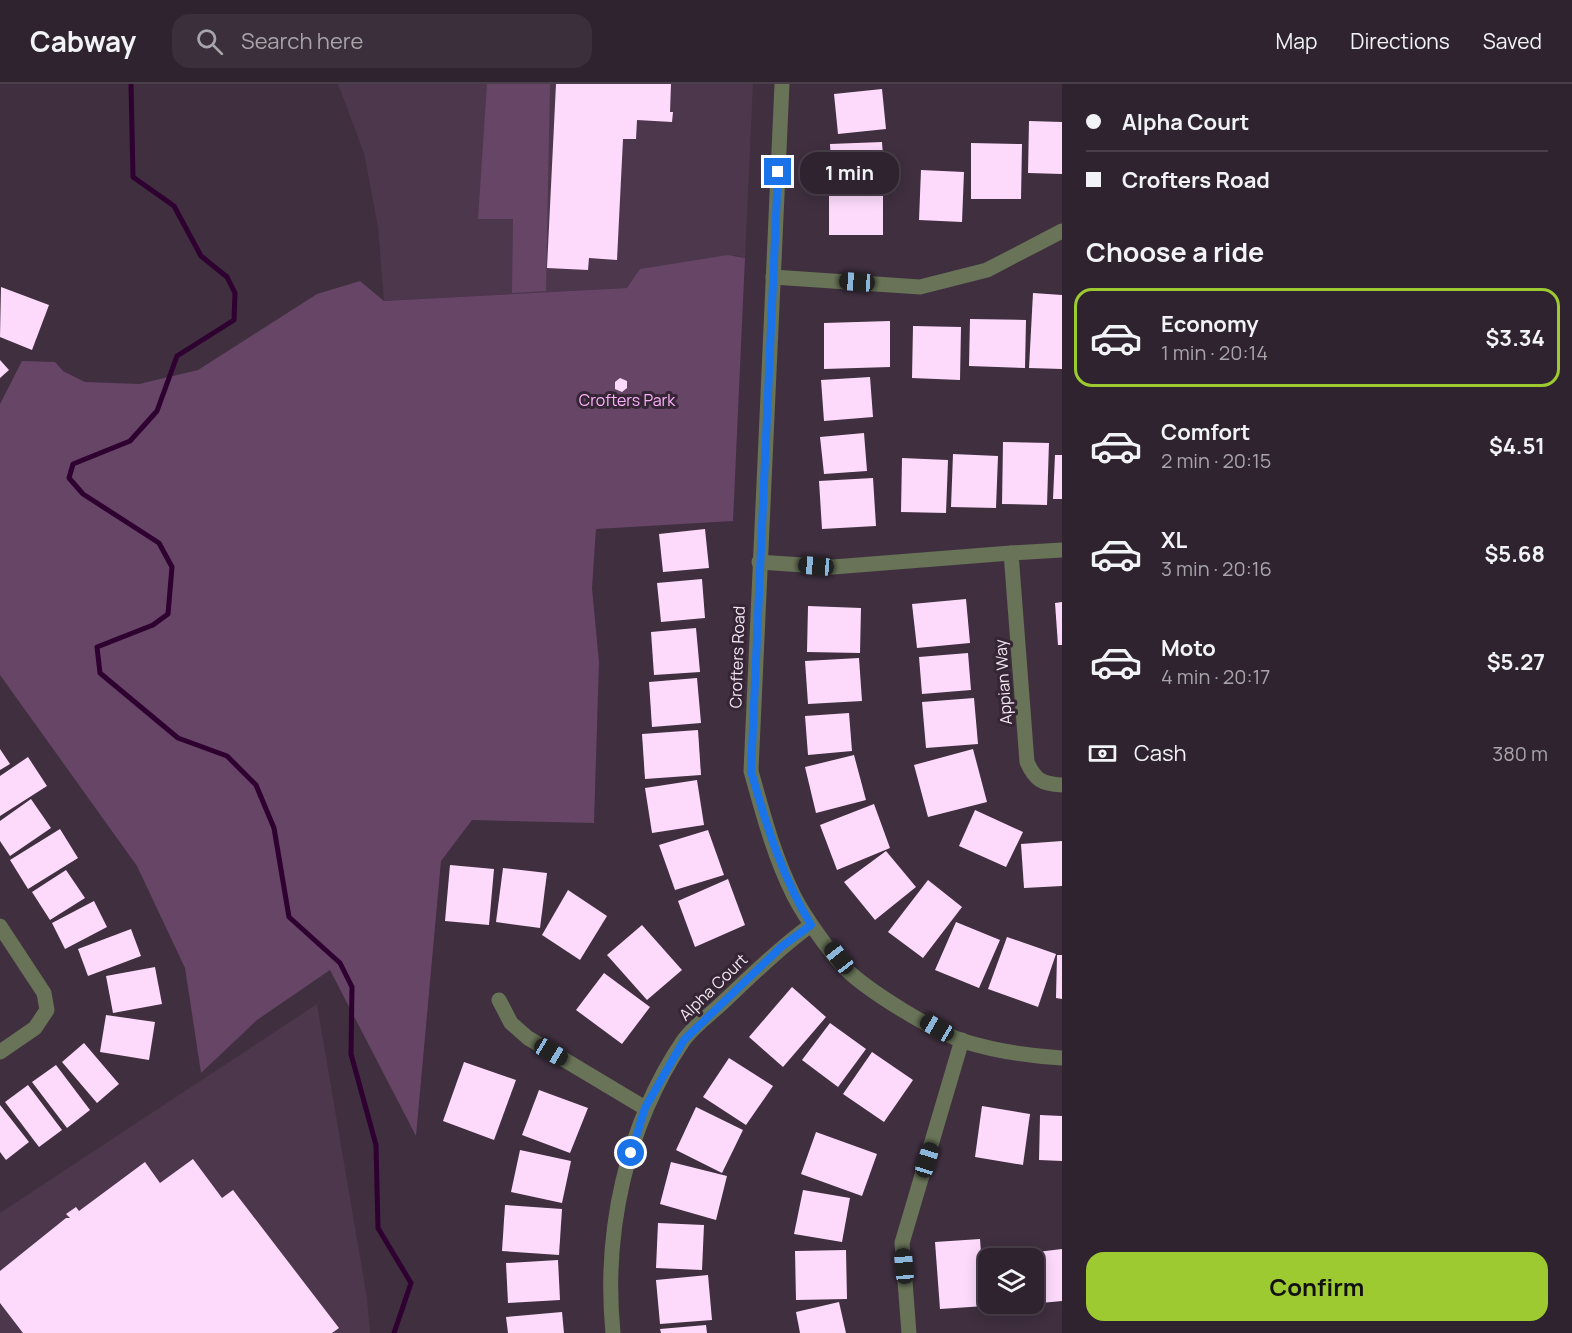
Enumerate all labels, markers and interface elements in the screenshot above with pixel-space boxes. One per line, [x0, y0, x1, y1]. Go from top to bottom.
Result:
search box [172, 14, 592, 68]
text: Cabway [30, 22, 136, 60]
icon: search [193, 25, 226, 58]
text: Search here [241, 26, 363, 56]
text: Map [1276, 27, 1317, 55]
text: Directions [1350, 27, 1450, 55]
text: Saved [1483, 27, 1542, 55]
text: Alpha Court [1122, 107, 1249, 137]
callout: 1 min [799, 151, 898, 193]
route end [764, 158, 791, 185]
text: 1 min [825, 159, 874, 186]
text: Crofters Road [1122, 165, 1270, 195]
text: Choose a ride [1086, 233, 1264, 270]
car [838, 272, 876, 292]
text: Economy [1161, 309, 1259, 339]
icon: car [1089, 311, 1143, 365]
text: $3.34 [1486, 323, 1545, 353]
text: 1 min · 20:14 [1161, 339, 1268, 366]
park label: Crofters Park [579, 389, 676, 411]
text: Comfort [1161, 417, 1250, 447]
icon: car [1089, 419, 1143, 473]
text: $4.51 [1489, 431, 1545, 461]
text: 2 min · 20:15 [1161, 447, 1271, 474]
text: XL [1161, 525, 1187, 555]
icon: car [1089, 527, 1143, 581]
text: $5.68 [1484, 539, 1545, 569]
car [797, 555, 835, 577]
text: 3 min · 20:16 [1161, 555, 1272, 582]
street label: Crofters Road [724, 605, 750, 709]
text: Moto [1161, 633, 1216, 663]
icon: car [1089, 635, 1143, 689]
street label: Appian Way [989, 638, 1017, 725]
text: $5.27 [1487, 647, 1545, 677]
text: 4 min · 20:17 [1161, 663, 1270, 690]
icon: cash [1086, 737, 1119, 770]
text: Cash [1134, 738, 1187, 768]
text: 380 m [1492, 740, 1548, 767]
car [821, 938, 857, 978]
street label: Alpha Court [674, 949, 752, 1025]
car [917, 1011, 957, 1045]
car [531, 1035, 571, 1069]
route start [617, 1139, 644, 1166]
car [913, 1140, 941, 1180]
car [893, 1247, 915, 1285]
map controls [978, 1248, 1044, 1314]
button: layers [978, 1248, 1044, 1314]
button: Confirm [1086, 1252, 1548, 1321]

